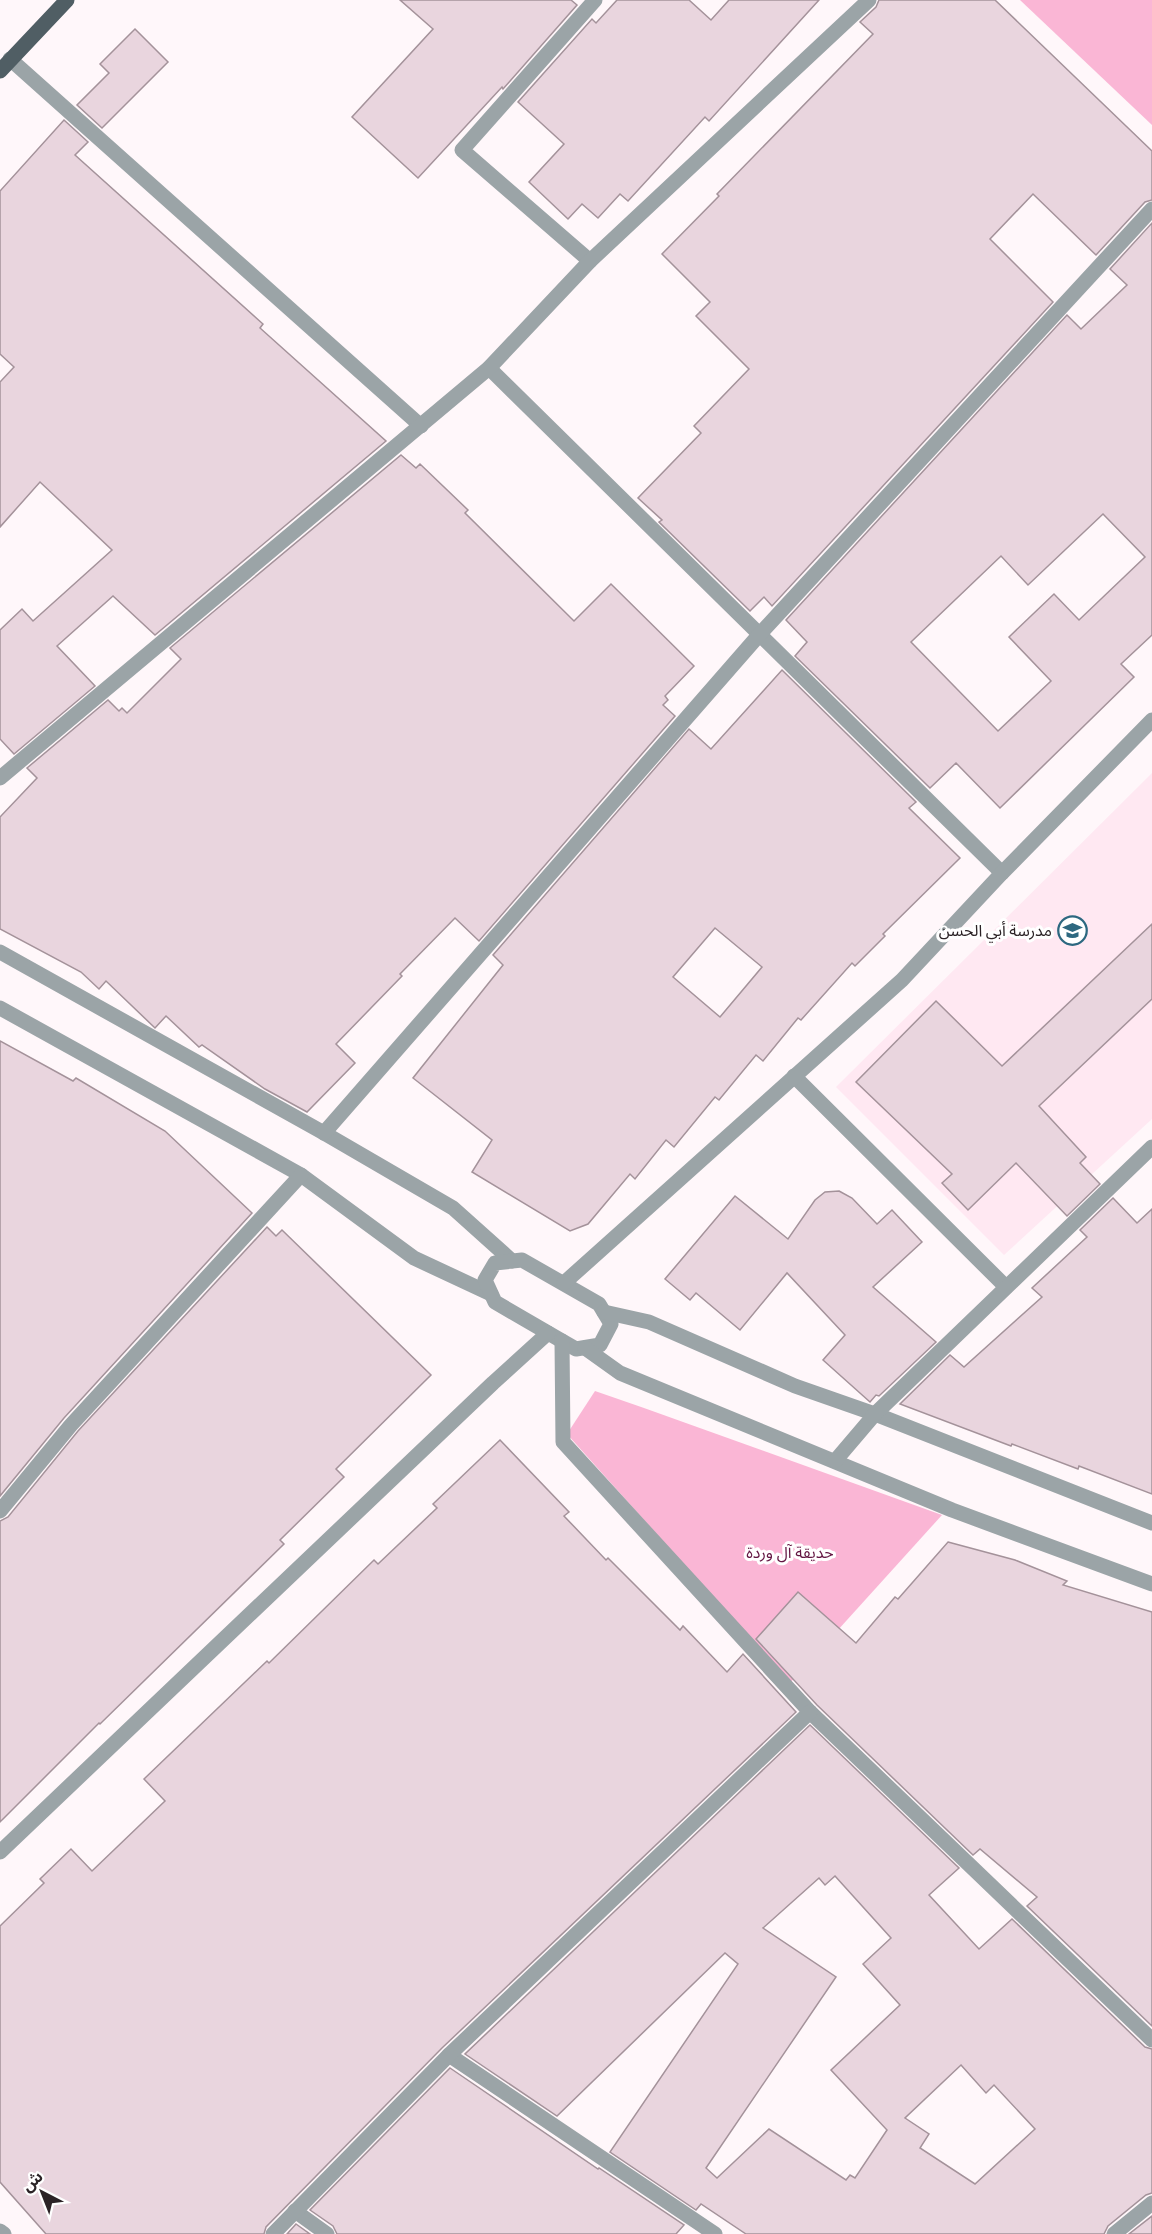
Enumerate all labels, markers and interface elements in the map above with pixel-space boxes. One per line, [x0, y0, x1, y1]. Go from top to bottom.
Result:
school or university icon: مدرسة أبي الحسن [1057, 914, 1089, 946]
place label: مدرسة أبي الحسن [939, 921, 1052, 943]
park label: حديقة آل وردة [746, 1543, 834, 1563]
north arrow [12, 2162, 72, 2222]
text: ش [18, 2167, 47, 2196]

